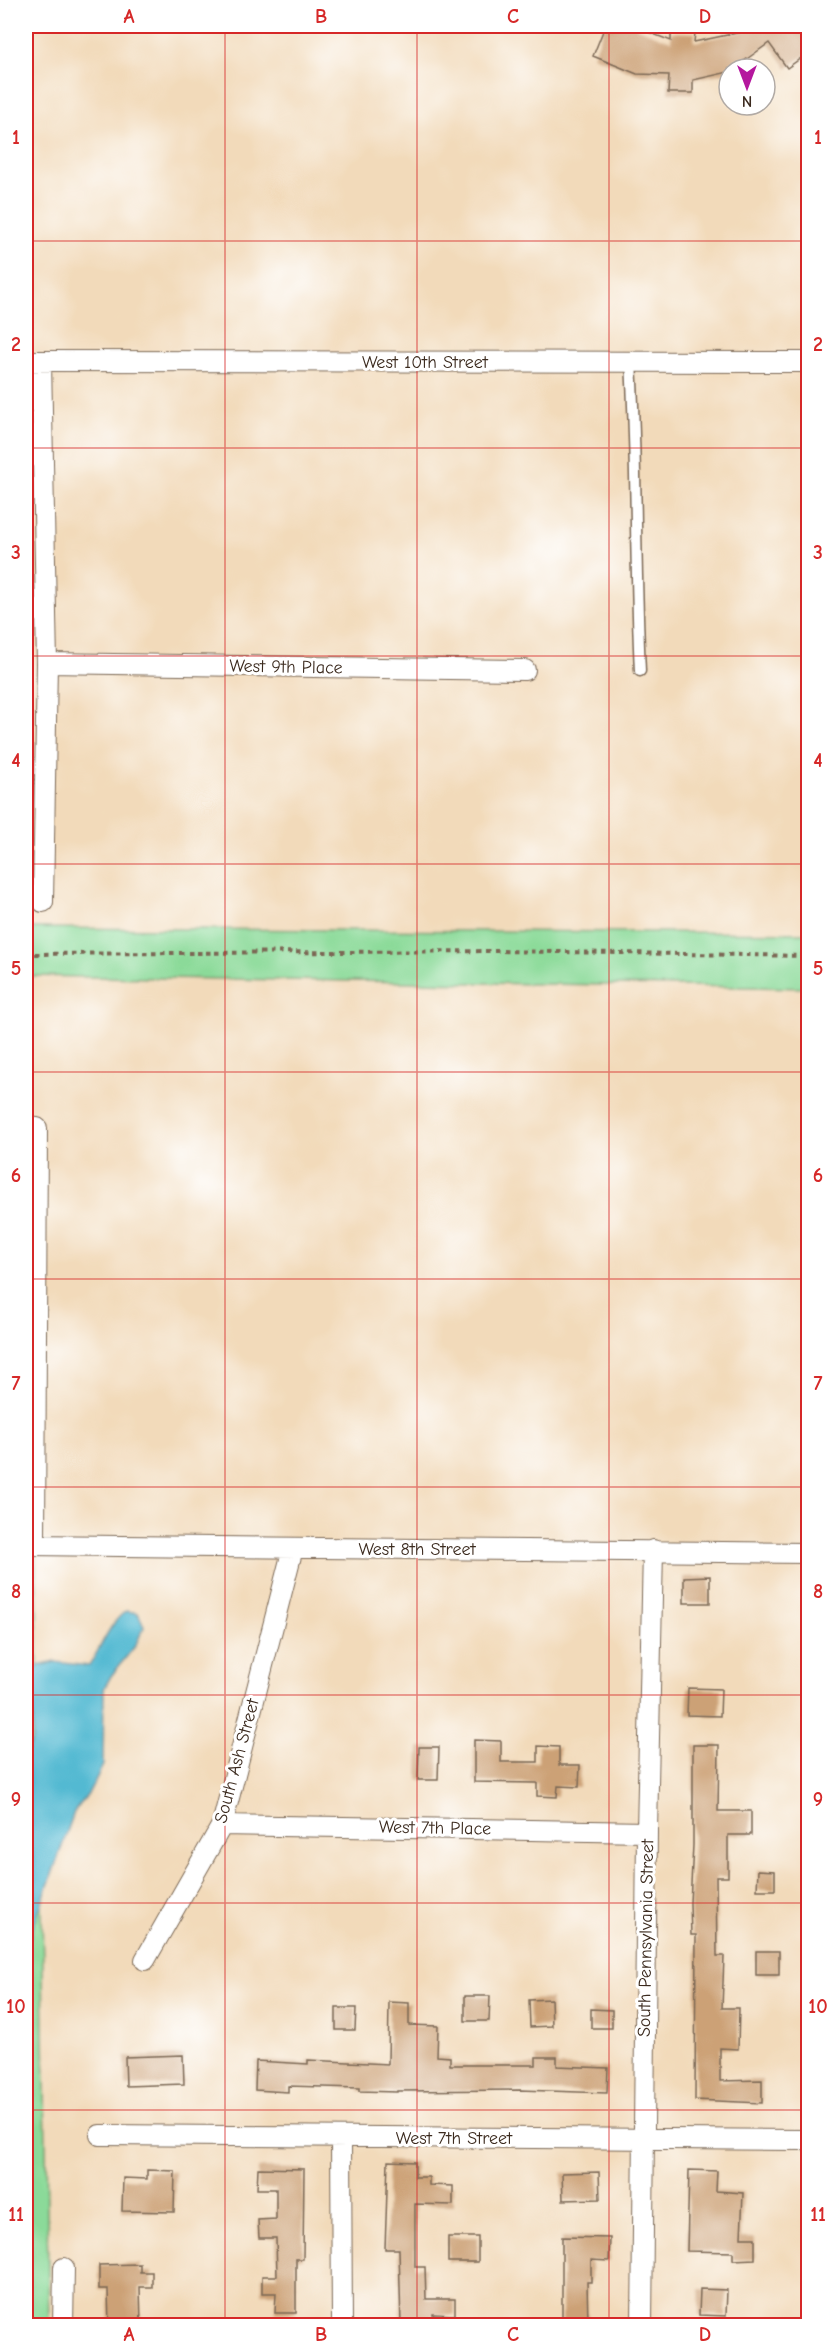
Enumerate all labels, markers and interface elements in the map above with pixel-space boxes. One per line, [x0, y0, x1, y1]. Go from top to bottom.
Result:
text: A [123, 5, 135, 28]
text: B [315, 5, 327, 28]
text: C [507, 5, 519, 28]
text: D [699, 5, 711, 28]
north arrow [717, 57, 777, 117]
text: N [742, 92, 752, 110]
text: 1 [12, 126, 20, 149]
text: 1 [814, 126, 822, 149]
text: 2 [11, 333, 21, 356]
text: 2 [813, 333, 823, 356]
street label: West 10th Street [362, 352, 489, 373]
text: 3 [11, 541, 21, 564]
text: 3 [813, 541, 823, 564]
street label: West 9th Place [229, 656, 343, 678]
text: 4 [11, 749, 21, 772]
text: 4 [813, 749, 823, 772]
text: 5 [11, 957, 21, 980]
text: 5 [813, 957, 823, 980]
text: 6 [11, 1164, 21, 1187]
text: 6 [813, 1164, 823, 1187]
text: 7 [12, 1372, 21, 1395]
text: 7 [814, 1372, 823, 1395]
street label: West 8th Street [358, 1539, 476, 1560]
text: 8 [11, 1580, 21, 1603]
text: 8 [813, 1580, 823, 1603]
street label: South Ash Street [210, 1696, 264, 1826]
text: 9 [11, 1788, 21, 1811]
text: 9 [813, 1788, 823, 1811]
street label: West 7th Place [379, 1817, 491, 1839]
street label: South Pennsylvania Street [634, 1838, 658, 2037]
text: 10 [6, 1995, 26, 2018]
text: 10 [808, 1995, 828, 2018]
street label: West 7th Street [396, 2128, 513, 2149]
text: 11 [8, 2203, 24, 2226]
text: 11 [810, 2203, 826, 2226]
text: A [123, 2323, 135, 2346]
text: B [315, 2323, 327, 2346]
text: C [507, 2323, 519, 2346]
text: D [699, 2323, 711, 2346]

